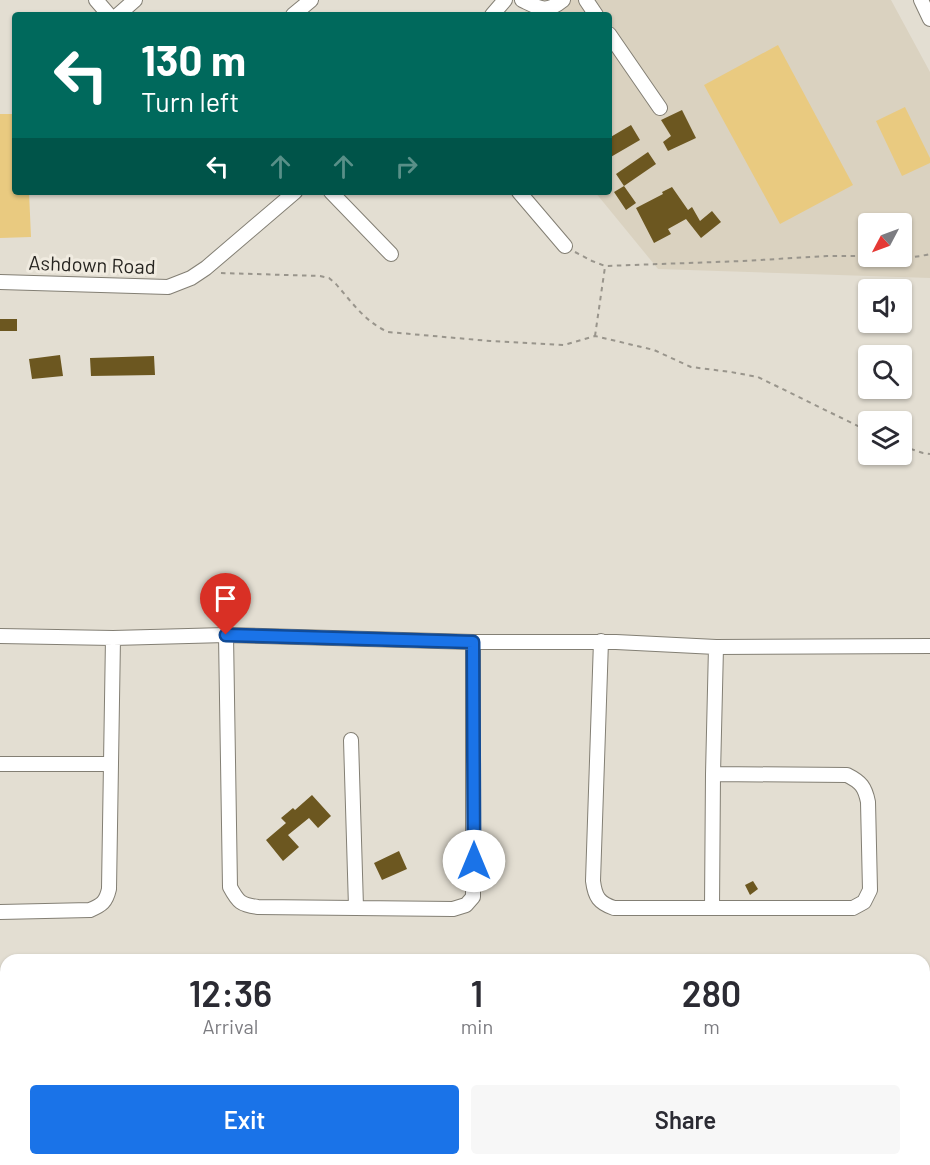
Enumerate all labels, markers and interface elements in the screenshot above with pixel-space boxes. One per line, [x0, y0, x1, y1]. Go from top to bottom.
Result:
text: 130 m [141, 34, 246, 84]
icon: left [42, 36, 120, 114]
text: Turn left [141, 85, 239, 117]
icon: left [201, 150, 234, 183]
icon: ahead [264, 150, 297, 183]
icon: ahead [327, 150, 360, 183]
icon: right [390, 150, 423, 183]
north arrow [858, 213, 912, 267]
map controls [858, 213, 912, 465]
street label: Ashdown Road [28, 250, 156, 278]
button: sound [858, 279, 912, 333]
button: search [858, 345, 912, 399]
button: layers [858, 411, 912, 465]
pin [200, 573, 251, 635]
icon: arrive [209, 582, 242, 615]
position arrow [442, 829, 506, 893]
text: 12:36 [189, 971, 272, 1014]
text: 1 [471, 971, 483, 1014]
text: 280 [682, 971, 741, 1014]
text: Arrival [202, 1014, 258, 1038]
text: min [461, 1014, 493, 1038]
text: m [703, 1014, 720, 1038]
button: Exit [30, 1085, 459, 1154]
button: Share [471, 1085, 900, 1154]

